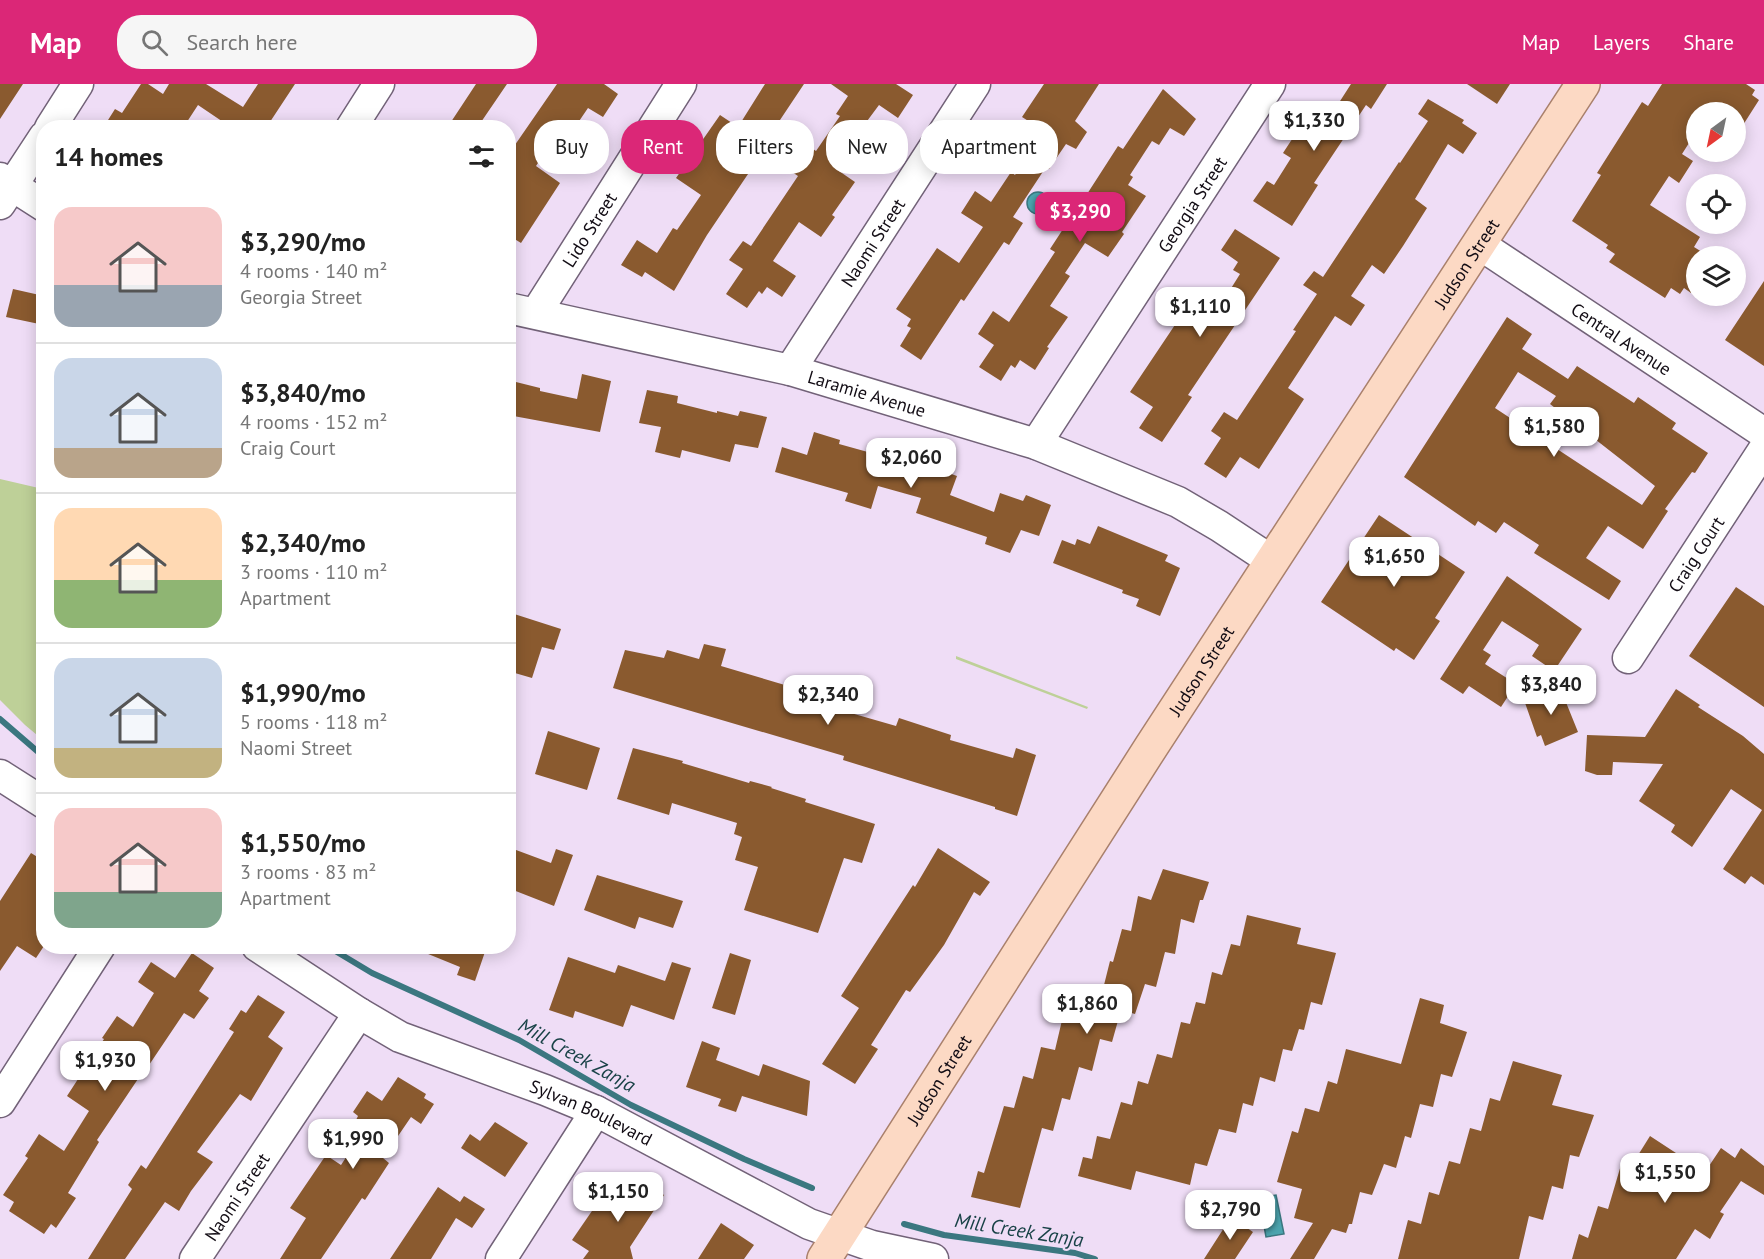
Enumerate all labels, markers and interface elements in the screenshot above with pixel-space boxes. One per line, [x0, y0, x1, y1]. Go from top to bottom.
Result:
search box [117, 15, 537, 69]
text: Map [30, 24, 81, 61]
icon: search [138, 26, 171, 59]
text: Search here [186, 28, 297, 56]
text: Map [1522, 29, 1560, 56]
text: Layers [1593, 29, 1650, 56]
text: Share [1683, 29, 1734, 56]
pin: $1,330 [1265, 101, 1363, 152]
north arrow [1686, 102, 1746, 162]
map controls [1686, 102, 1746, 306]
text: $1,330 [1283, 107, 1345, 133]
chip: Buy [534, 120, 609, 174]
chip: Rent [621, 120, 704, 174]
chip: Filters [716, 120, 814, 174]
chip: New [826, 120, 908, 174]
chip: Apartment [920, 120, 1058, 174]
text: 14 homes [54, 140, 163, 173]
icon: filters [465, 140, 498, 173]
street label: Georgia Street [1152, 152, 1231, 257]
button: locate [1686, 174, 1746, 234]
street label: Lido Street [557, 188, 621, 271]
pin: $3,290 [1031, 192, 1129, 243]
street label: Naomi Street [835, 194, 910, 291]
text: $3,290 [1049, 198, 1111, 224]
street label: Judson Street [1428, 214, 1504, 313]
text: $3,290/mo [240, 225, 366, 258]
icon: home [102, 231, 174, 303]
button: layers [1686, 246, 1746, 306]
text: 4 rooms · 140 m² [240, 258, 387, 284]
text: Georgia Street [240, 284, 362, 310]
pin: $1,110 [1151, 287, 1249, 338]
text: $1,110 [1169, 293, 1231, 319]
street label: Central Avenue [1567, 297, 1676, 380]
street label: Laramie Avenue [805, 365, 929, 422]
text: $3,840/mo [240, 376, 366, 409]
icon: home [102, 382, 174, 454]
pin: $1,580 [1505, 407, 1603, 458]
text: 4 rooms · 152 m² [240, 409, 387, 435]
text: $1,580 [1523, 413, 1585, 439]
text: Craig Court [240, 435, 336, 461]
pin: $2,060 [862, 438, 960, 489]
text: $2,060 [880, 444, 942, 470]
street label: Craig Court [1662, 512, 1729, 596]
text: $2,340/mo [240, 526, 366, 559]
icon: home [102, 532, 174, 604]
pin: $1,650 [1345, 537, 1443, 588]
text: $1,650 [1363, 543, 1425, 569]
text: 3 rooms · 110 m² [240, 559, 387, 585]
text: Apartment [240, 585, 331, 611]
street label: Judson Street [1163, 621, 1239, 720]
pin: $3,840 [1502, 665, 1600, 716]
text: $3,840 [1520, 671, 1582, 697]
pin: $2,340 [779, 675, 877, 726]
text: $1,990/mo [240, 676, 366, 709]
text: $2,340 [797, 681, 859, 707]
icon: home [102, 682, 174, 754]
text: 5 rooms · 118 m² [240, 709, 387, 735]
text: Naomi Street [240, 735, 352, 761]
text: $1,550/mo [240, 826, 366, 859]
icon: home [102, 832, 174, 904]
text: 3 rooms · 83 m² [240, 859, 376, 885]
text: Apartment [240, 885, 331, 911]
pin: $1,860 [1038, 984, 1136, 1035]
text: $1,860 [1056, 990, 1118, 1016]
water label: Mill Creek Zanja [514, 1012, 640, 1098]
street label: Judson Street [901, 1030, 976, 1130]
pin: $1,930 [56, 1041, 154, 1092]
text: $1,930 [74, 1047, 136, 1073]
street label: Sylvan Boulevard [527, 1074, 656, 1150]
pin: $1,990 [304, 1119, 402, 1170]
text: $1,990 [322, 1125, 384, 1151]
street label: Naomi Street [199, 1148, 274, 1245]
pin: $1,550 [1616, 1153, 1714, 1204]
text: $1,550 [1634, 1159, 1696, 1185]
pin: $1,150 [569, 1172, 667, 1223]
text: $1,150 [587, 1178, 649, 1204]
pin: $2,790 [1181, 1190, 1279, 1241]
text: $2,790 [1199, 1196, 1261, 1222]
water label: Mill Creek Zanja [953, 1207, 1085, 1253]

